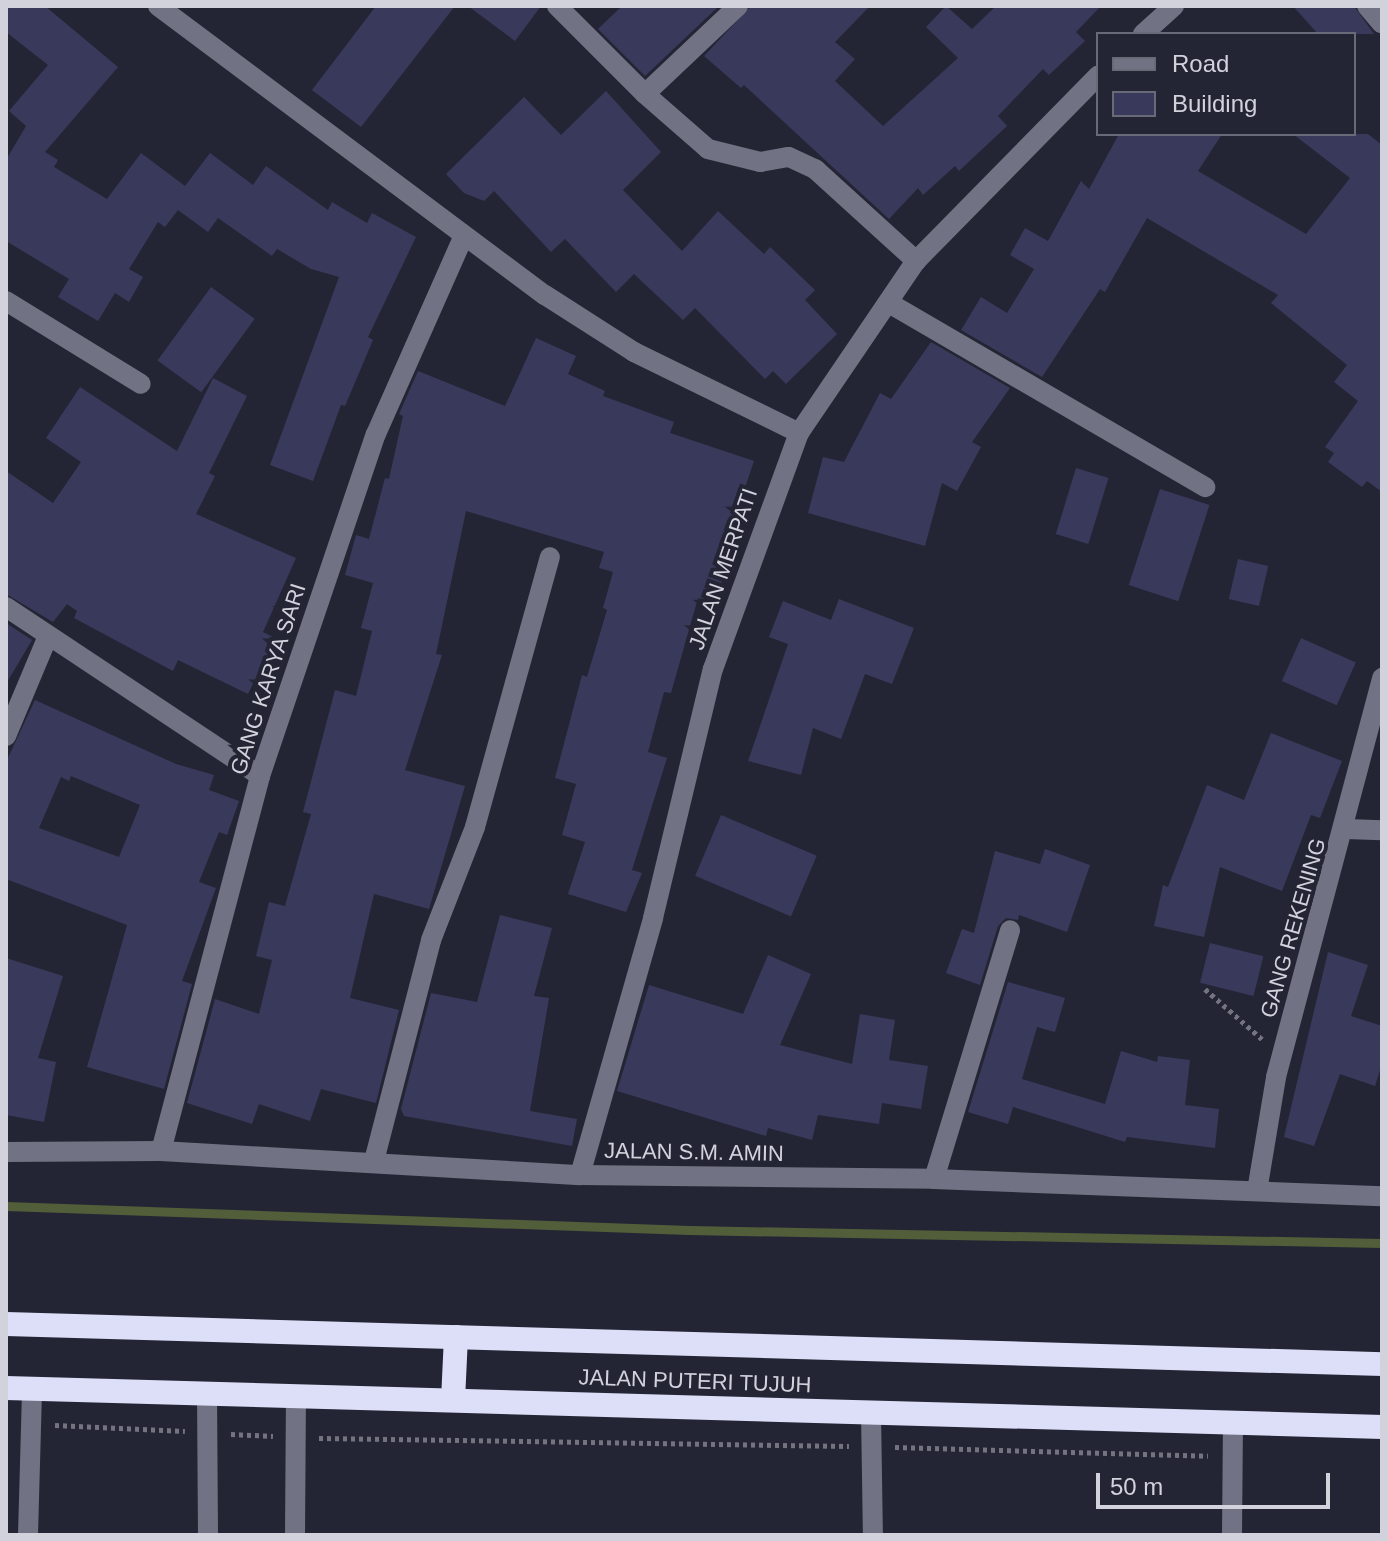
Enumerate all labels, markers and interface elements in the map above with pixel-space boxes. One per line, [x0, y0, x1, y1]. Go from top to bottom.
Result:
legend [1096, 32, 1356, 136]
text: Road [1172, 50, 1229, 77]
text: Building [1172, 90, 1257, 117]
street label: JALAN MERPATI [683, 485, 763, 653]
street label: GANG KARYA SARI [224, 579, 312, 779]
street label: GANG REKENING [1255, 835, 1331, 1021]
street label: JALAN S.M. AMIN [603, 1137, 785, 1167]
street label: JALAN PUTERI TUJUH [578, 1364, 812, 1398]
scale bar [1100, 1457, 1334, 1507]
text: 50 m [1110, 1473, 1163, 1500]

